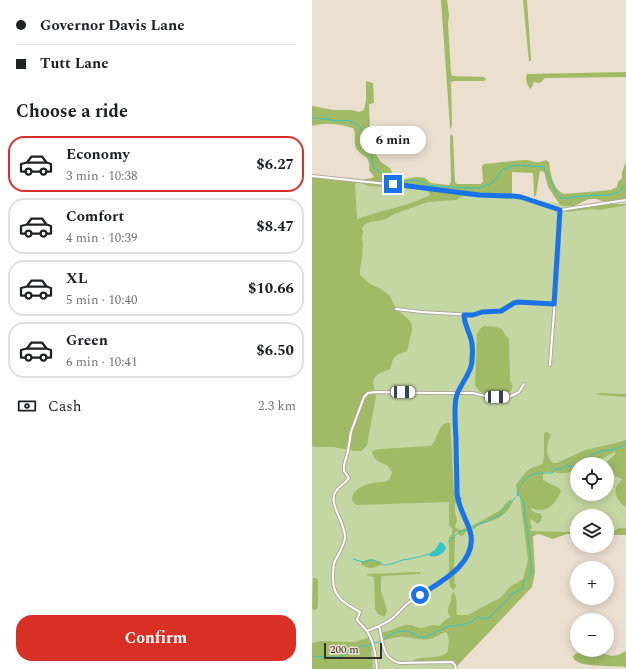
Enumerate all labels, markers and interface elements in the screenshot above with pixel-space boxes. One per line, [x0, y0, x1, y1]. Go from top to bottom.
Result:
text: Governor Davis Lane [40, 14, 185, 37]
text: Tutt Lane [40, 52, 109, 75]
text: Choose a ride [16, 98, 128, 125]
callout: 6 min [360, 126, 426, 154]
text: 6 min [376, 130, 410, 150]
text: Economy [66, 143, 130, 166]
icon: car [18, 146, 54, 182]
text: $6.27 [256, 153, 294, 176]
text: 3 min · 10:38 [66, 166, 138, 186]
route end [384, 175, 402, 193]
text: Comfort [66, 205, 124, 228]
icon: car [18, 208, 54, 244]
text: $8.47 [256, 215, 294, 238]
text: 4 min · 10:39 [66, 228, 138, 248]
text: XL [66, 267, 87, 290]
icon: car [18, 270, 54, 306]
text: $10.66 [248, 277, 294, 300]
text: 5 min · 10:40 [66, 290, 138, 310]
text: Green [66, 329, 108, 352]
icon: car [18, 332, 54, 368]
text: $6.50 [256, 339, 294, 362]
text: 6 min · 10:41 [66, 352, 138, 372]
car [391, 386, 415, 398]
car [485, 391, 509, 403]
icon: cash [16, 395, 38, 417]
text: Cash [48, 395, 81, 418]
text: 2.3 km [258, 396, 296, 416]
map controls [570, 457, 614, 657]
button: locate [570, 457, 614, 501]
button: layers [570, 509, 614, 553]
button: + [570, 561, 614, 605]
route start [411, 586, 429, 604]
button: − [570, 613, 614, 657]
button: Confirm [16, 615, 296, 661]
scale bar [324, 641, 382, 660]
text: 200 m [330, 641, 359, 658]

